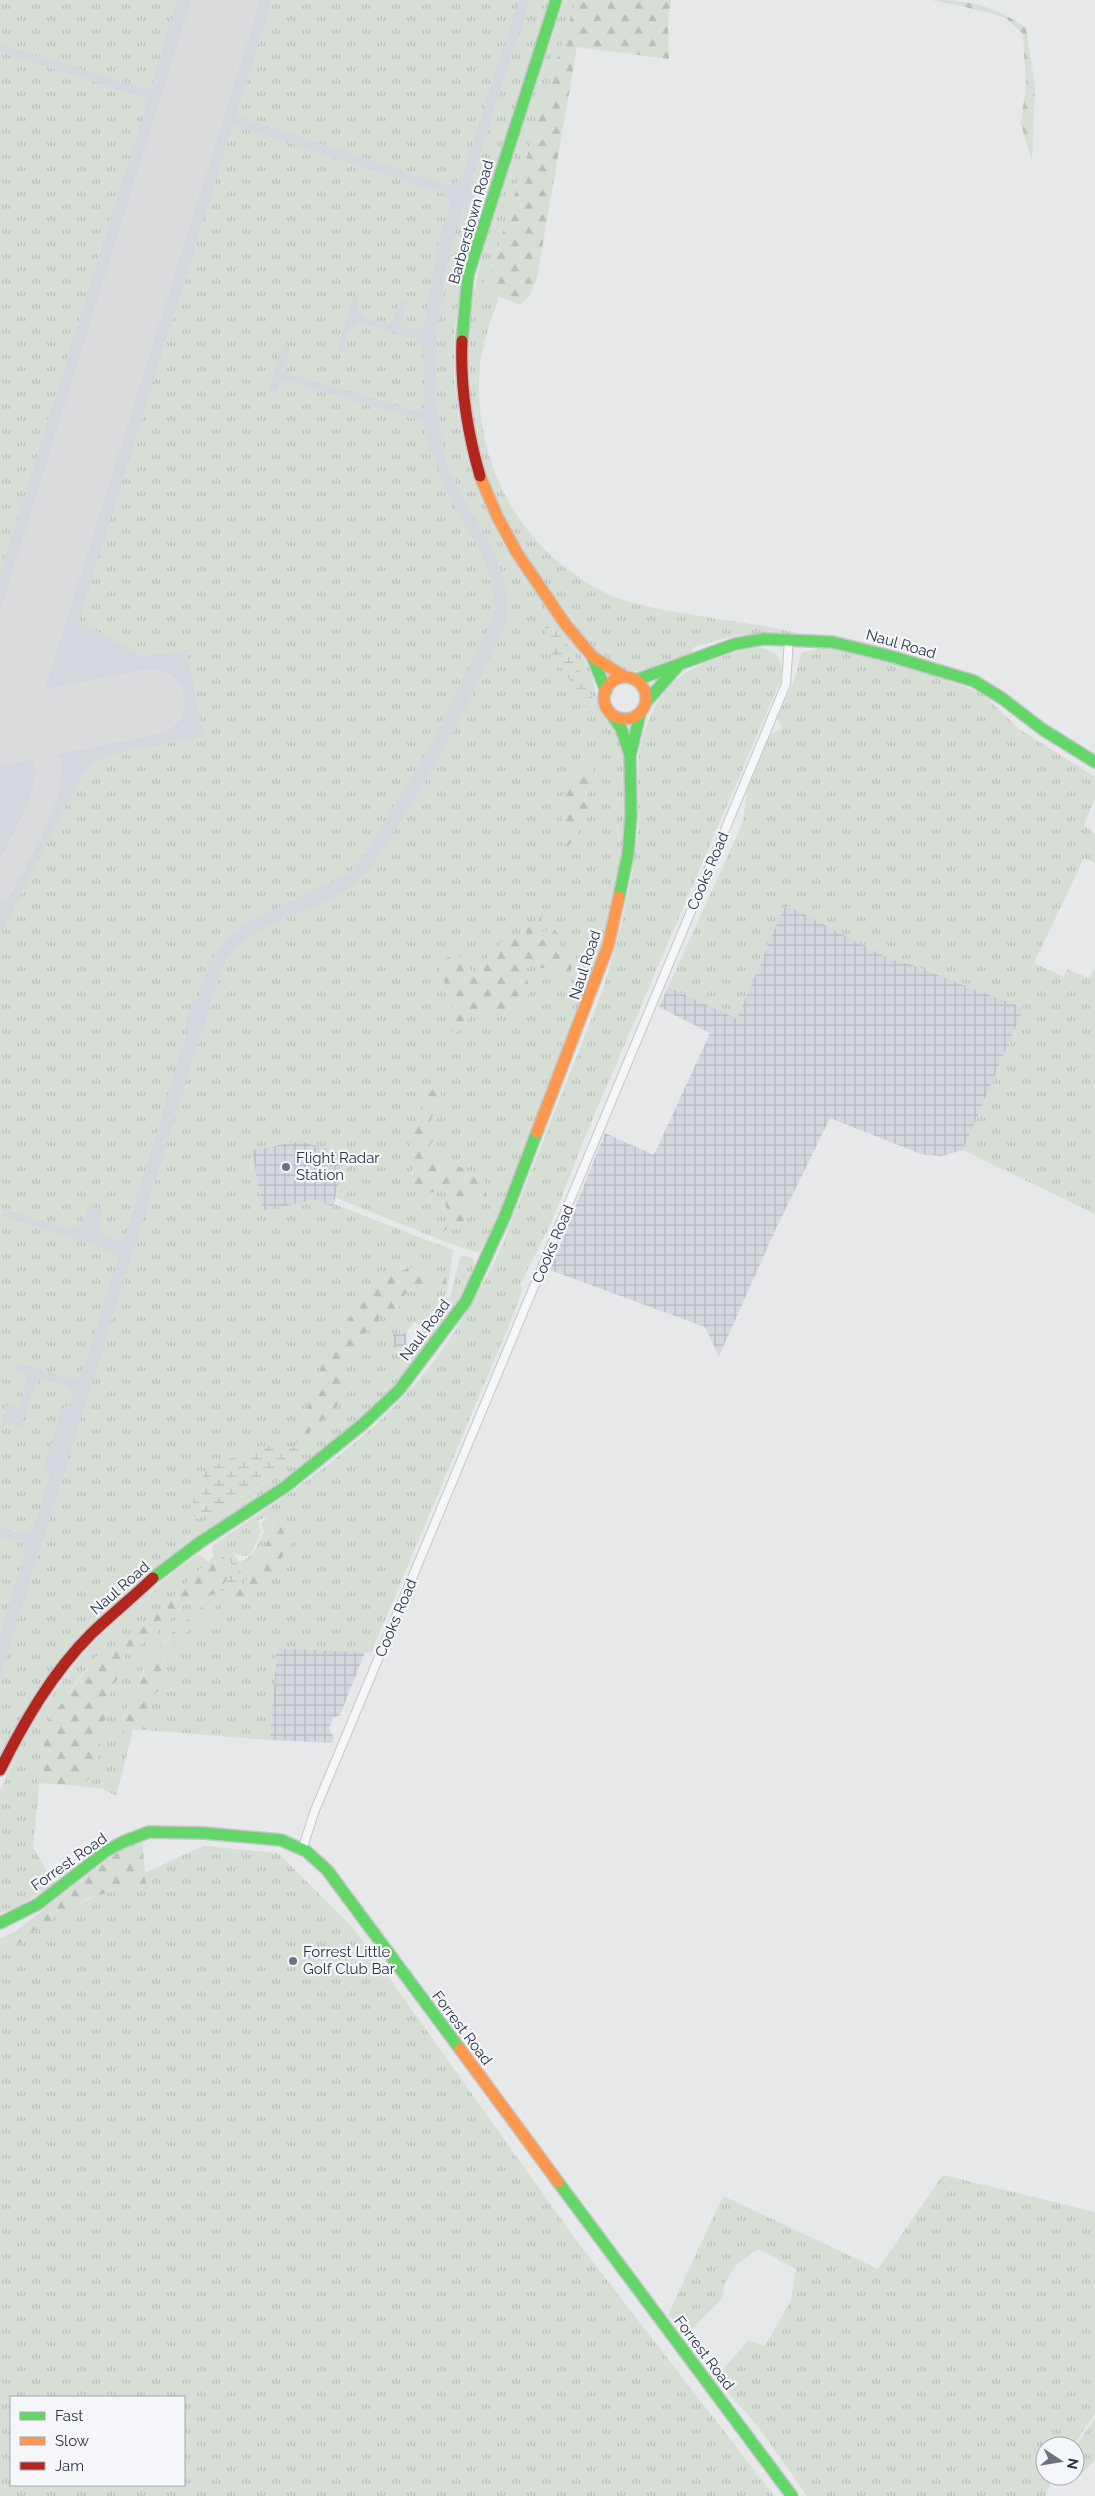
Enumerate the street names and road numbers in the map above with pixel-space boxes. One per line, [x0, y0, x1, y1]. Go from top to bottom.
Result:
street label: Barberstown Road [445, 158, 497, 286]
street label: Naul Road [864, 625, 938, 663]
street label: Cooks Road [683, 829, 733, 913]
street label: Naul Road [565, 928, 605, 1002]
street label: Cooks Road [528, 1202, 578, 1286]
street label: Naul Road [396, 1296, 454, 1364]
street label: Naul Road [87, 1558, 153, 1618]
street label: Cooks Road [371, 1576, 421, 1660]
street label: Forrest Road [28, 1829, 110, 1895]
street label: Forrest Road [428, 1987, 496, 2069]
street label: Forrest Road [670, 2312, 738, 2394]

